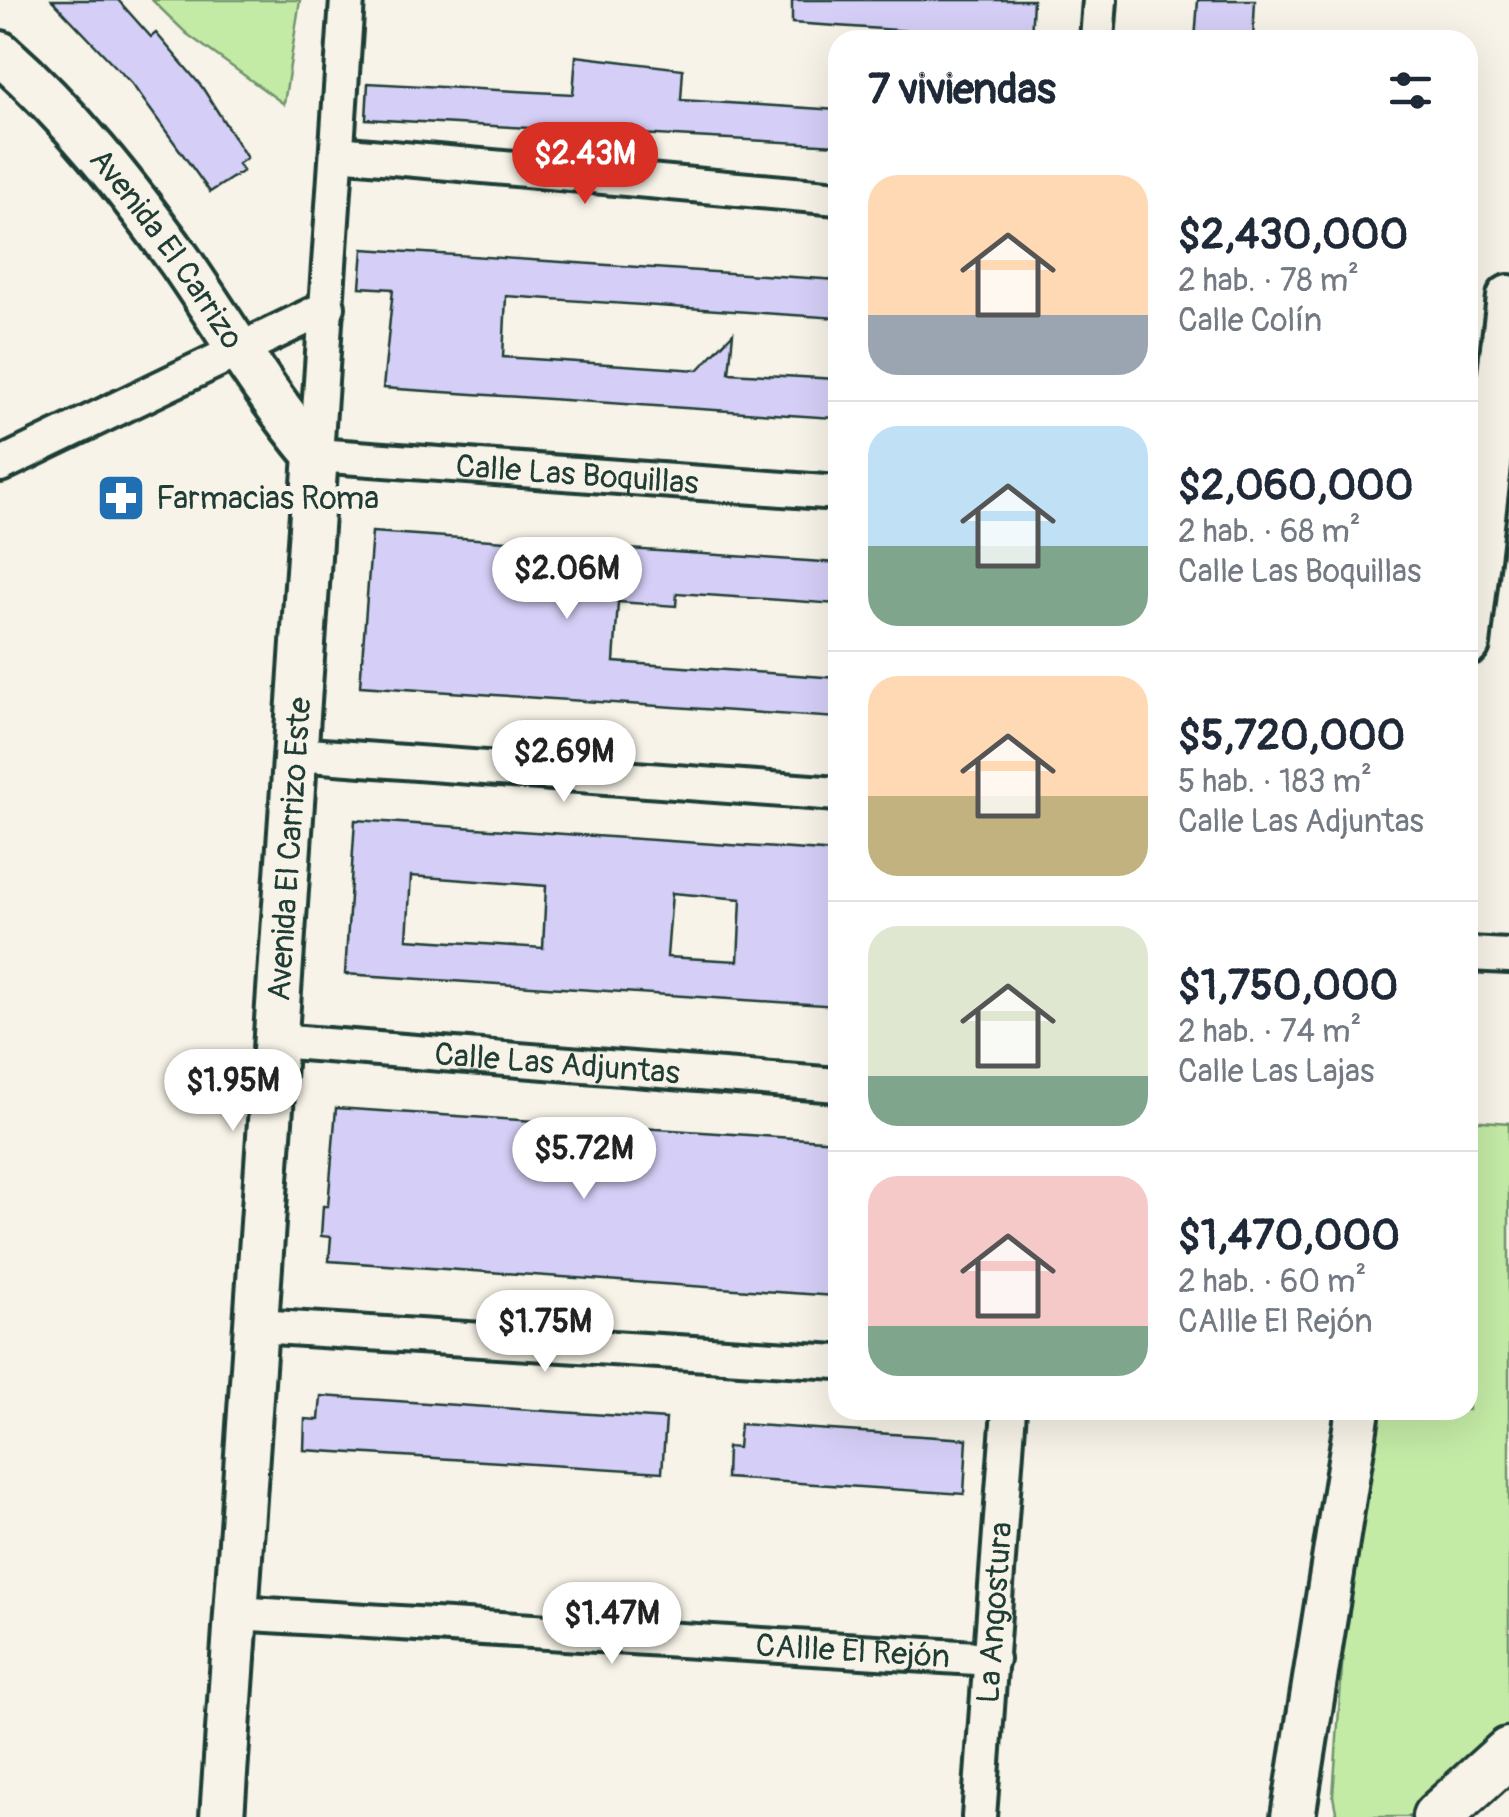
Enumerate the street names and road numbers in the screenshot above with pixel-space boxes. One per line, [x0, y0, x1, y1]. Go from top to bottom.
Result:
street label: Avenida El Carrizo [80, 141, 252, 357]
street label: Calle Las Boquillas [454, 446, 700, 504]
street label: Avenida El Carrizo Este [259, 696, 321, 1002]
street label: Calle Las Adjuntas [433, 1034, 681, 1094]
street label: La Angostura [968, 1521, 1022, 1705]
street label: CAllle El Rejón [754, 1626, 951, 1677]

